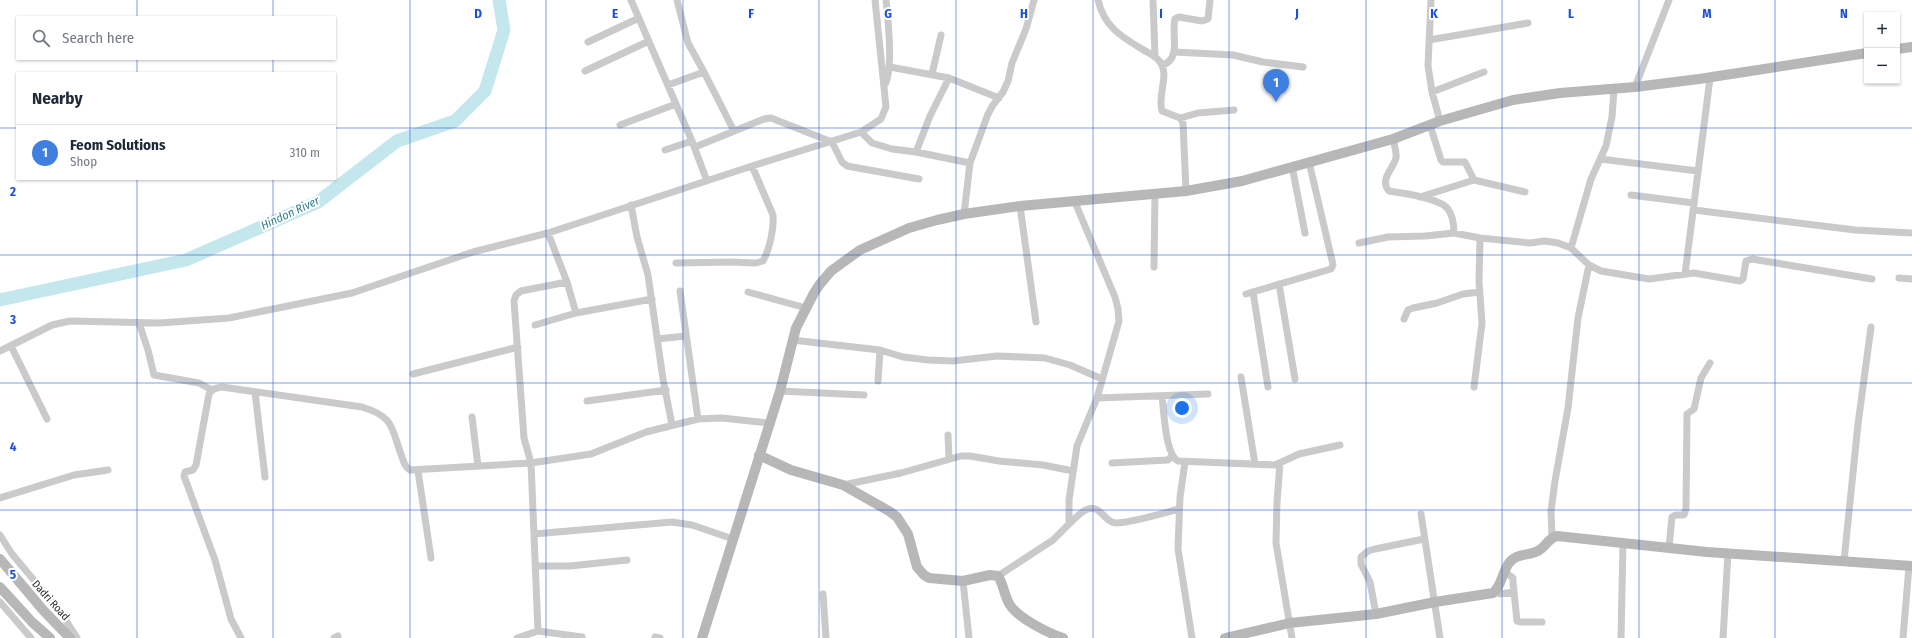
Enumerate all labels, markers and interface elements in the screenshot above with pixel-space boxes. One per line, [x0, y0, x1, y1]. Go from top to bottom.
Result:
text: D [474, 6, 482, 21]
text: E [612, 6, 618, 21]
text: F [748, 6, 754, 21]
text: G [884, 6, 892, 21]
text: H [1020, 6, 1028, 21]
text: I [1159, 6, 1163, 21]
text: J [1294, 6, 1299, 21]
text: K [1430, 6, 1438, 21]
text: L [1568, 6, 1574, 21]
text: M [1702, 6, 1712, 21]
text: N [1840, 6, 1848, 21]
map controls [1864, 12, 1900, 84]
button: + [1864, 12, 1900, 48]
search box [16, 16, 336, 60]
icon: search [30, 27, 52, 49]
text: Search here [62, 29, 134, 47]
button: − [1864, 48, 1900, 84]
pin: 1 [1263, 69, 1289, 102]
text: Nearby [32, 88, 83, 109]
text: Feom Solutions [70, 136, 166, 154]
text: 1 [42, 145, 48, 160]
text: 310 m [290, 145, 320, 160]
text: Shop [70, 154, 97, 169]
text: 2 [9, 184, 16, 199]
water label: Hindon River [259, 193, 322, 233]
text: 3 [9, 312, 16, 327]
your location [1172, 398, 1192, 418]
text: 4 [10, 439, 17, 454]
text: 5 [10, 567, 16, 582]
street label: Dadri Road [29, 578, 72, 623]

